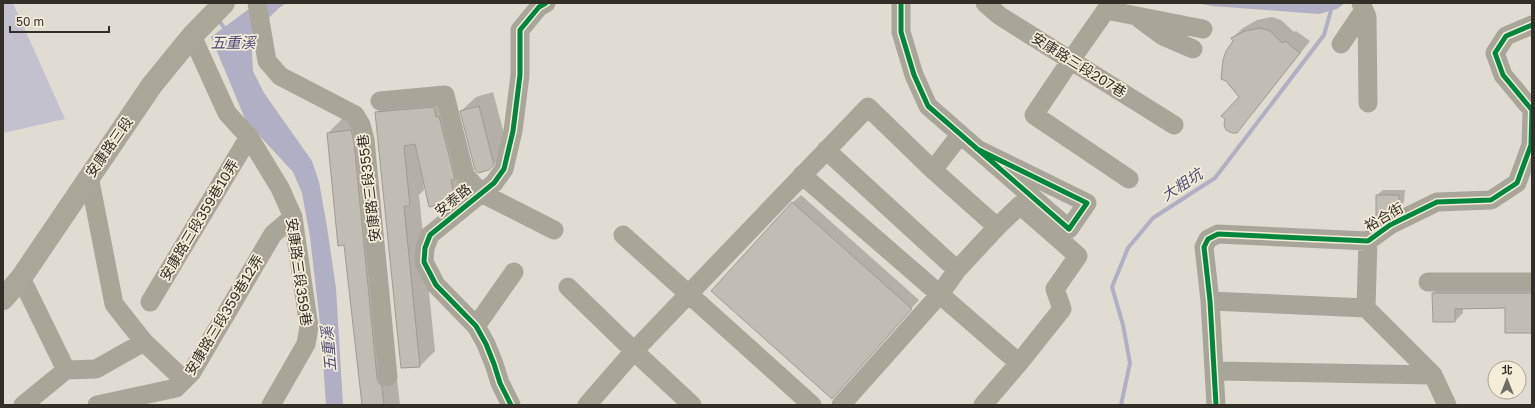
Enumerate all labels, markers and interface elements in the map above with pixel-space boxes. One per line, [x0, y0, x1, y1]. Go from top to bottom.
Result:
scale bar [10, 8, 109, 34]
text: 50 m [16, 14, 44, 29]
street label: 安康路三段207巷 [1029, 29, 1130, 100]
water label: 五重溪 [210, 33, 257, 51]
street label: 安康路三段 [82, 113, 136, 180]
street label: 安康路三段355巷 [353, 133, 384, 243]
street label: 安康路三段359巷10弄 [156, 156, 241, 283]
water label: 大粗坑 [1158, 163, 1207, 204]
street label: 安泰路 [431, 180, 474, 219]
street label: 裕合街 [1361, 199, 1406, 234]
street label: 安康路三段359巷 [284, 217, 315, 327]
street label: 安康路三段359巷12弄 [181, 251, 266, 378]
water label: 五重溪 [317, 324, 339, 372]
north arrow [1487, 360, 1527, 400]
text: 北 [1502, 363, 1513, 376]

